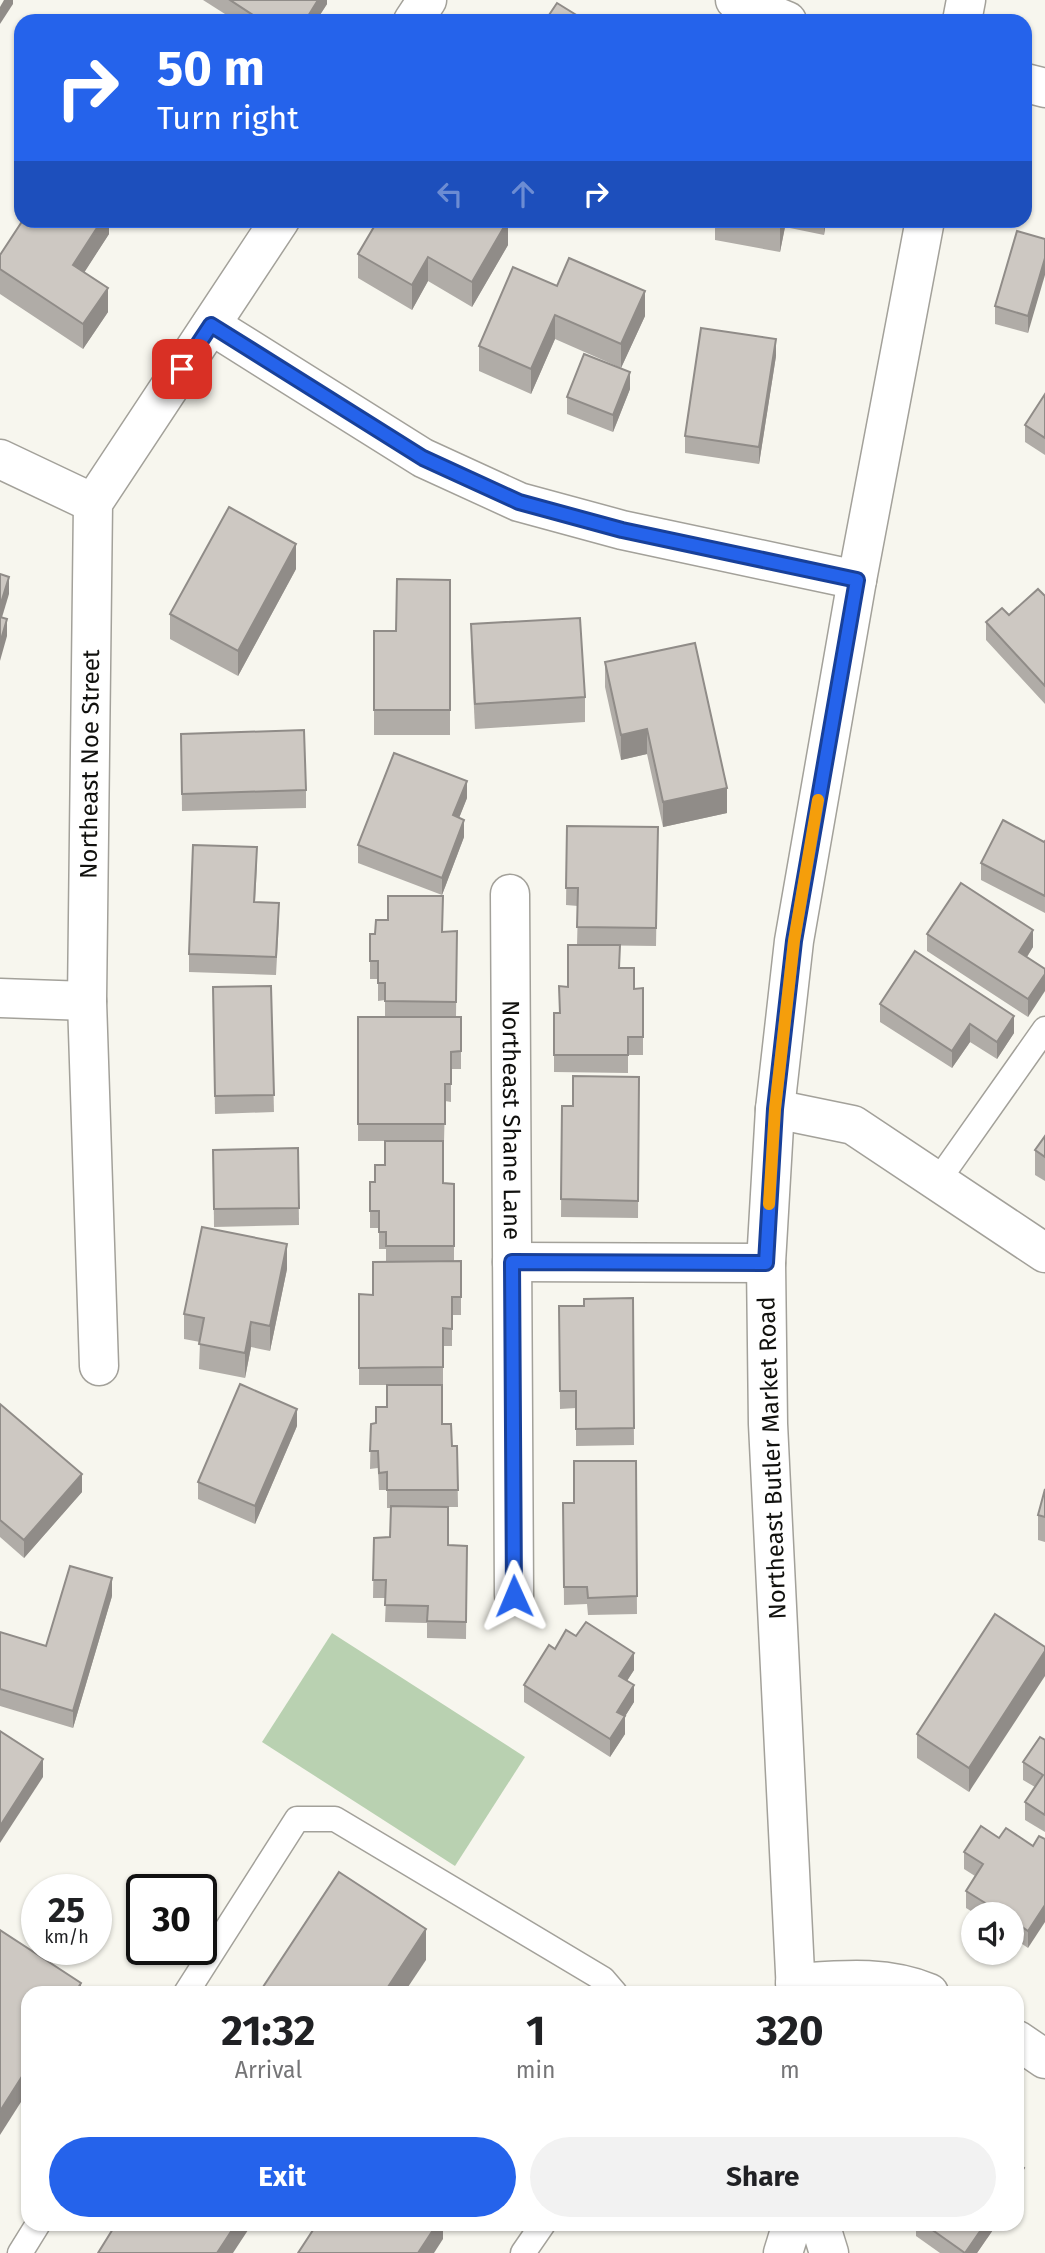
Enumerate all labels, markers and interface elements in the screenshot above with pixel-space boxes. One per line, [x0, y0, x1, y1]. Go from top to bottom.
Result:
text: 50 m [157, 39, 265, 98]
icon: right [42, 42, 133, 133]
text: Turn right [157, 99, 299, 137]
icon: left [431, 175, 469, 213]
icon: ahead [504, 175, 542, 213]
icon: right [577, 175, 615, 213]
pin [152, 339, 212, 399]
icon: arrive [163, 350, 201, 388]
street label: Northeast Noe Street [74, 649, 105, 879]
street label: Northeast Shane Lane [497, 1000, 526, 1240]
street label: Northeast Butler Market Road [752, 1296, 792, 1620]
position arrow [477, 1559, 551, 1633]
speed limit sign: 30 [126, 1874, 217, 1965]
text: 25 [48, 1889, 85, 1931]
map controls [961, 1902, 1024, 1965]
button: sound [961, 1902, 1024, 1965]
text: km/h [44, 1926, 89, 1948]
text: 21:32 [221, 2006, 316, 2056]
text: 1 [526, 2006, 545, 2056]
text: 320 [756, 2006, 824, 2056]
text: Arrival [235, 2056, 302, 2084]
text: min [516, 2056, 556, 2084]
text: m [780, 2056, 800, 2084]
button: Exit [49, 2137, 516, 2217]
button: Share [530, 2137, 996, 2217]

